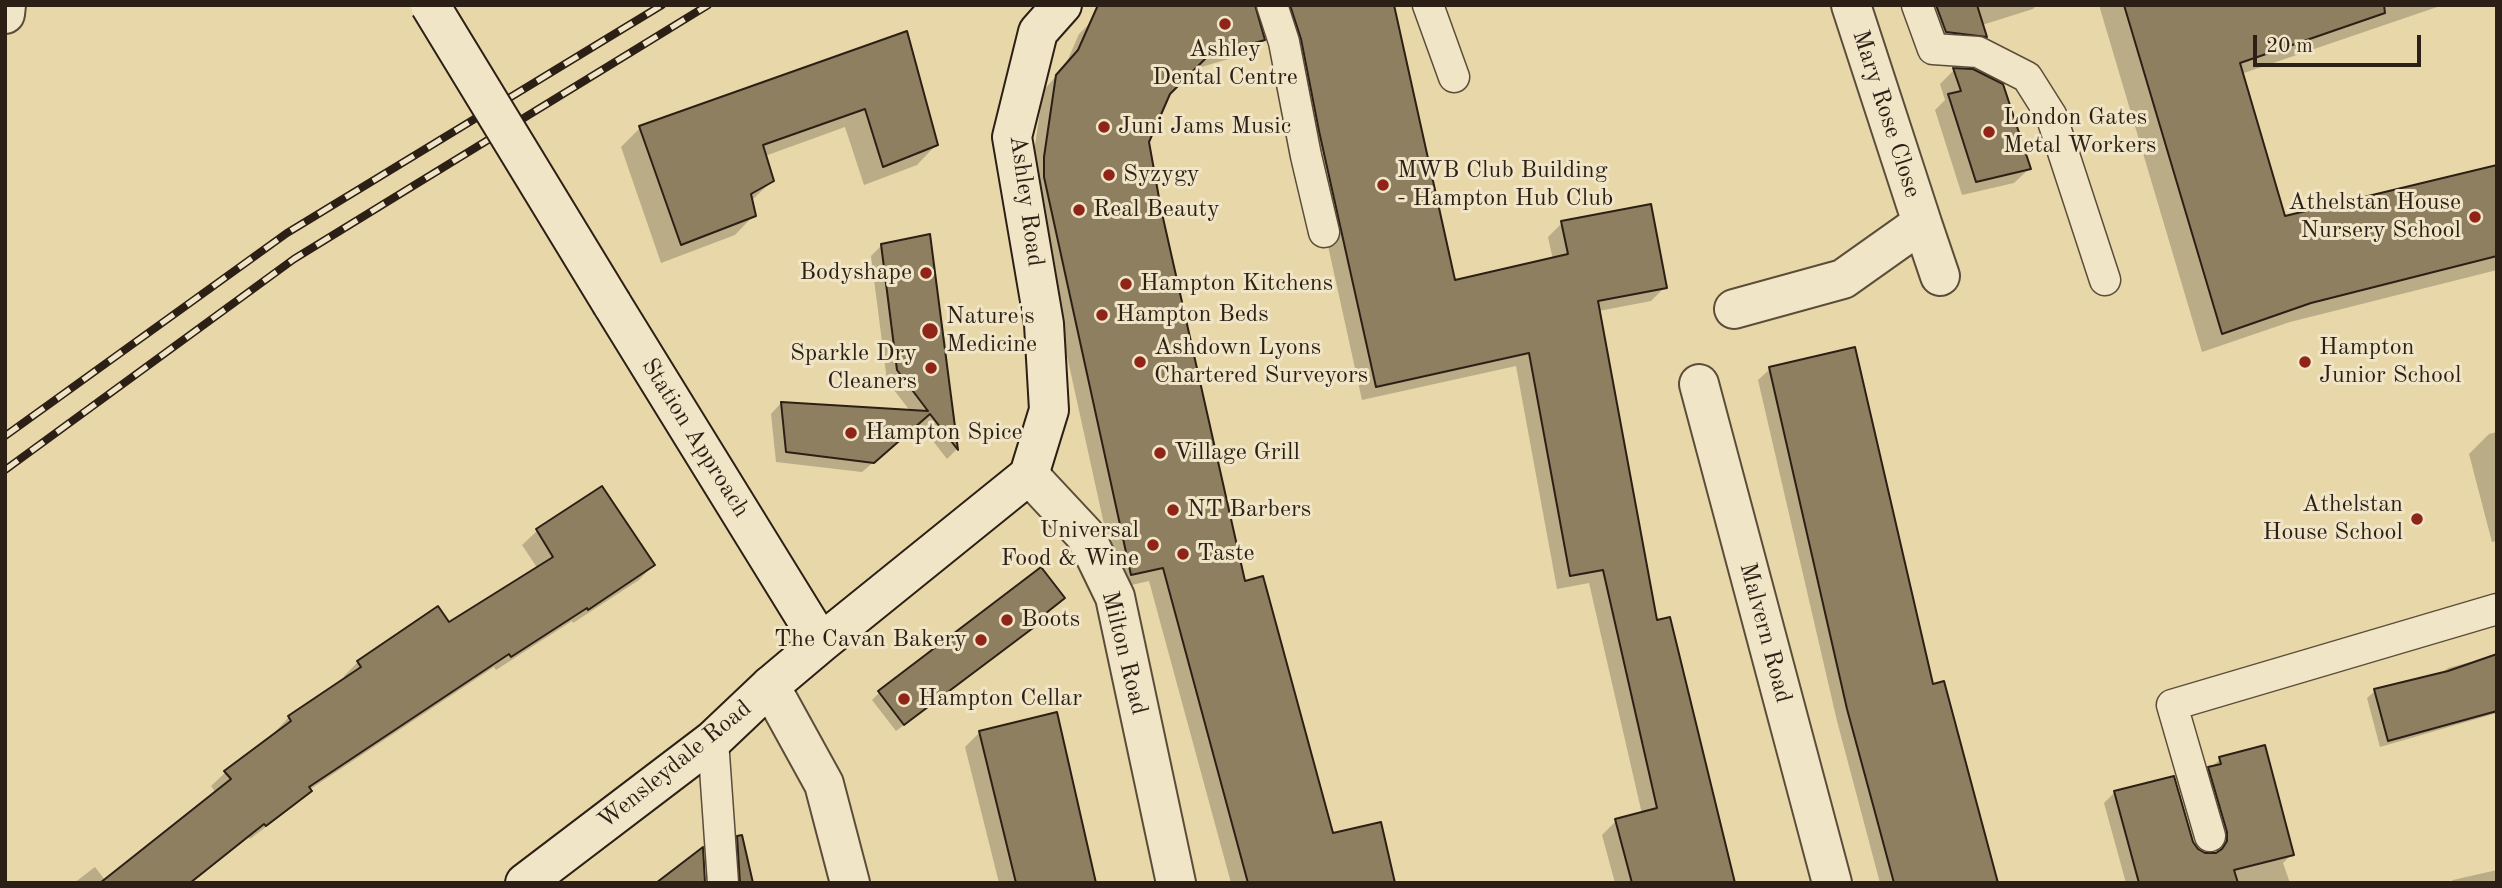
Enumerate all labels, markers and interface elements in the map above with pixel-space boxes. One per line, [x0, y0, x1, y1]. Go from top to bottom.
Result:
marker: Ashley Dental Centre [1217, 16, 1233, 32]
scale bar [2257, 21, 2425, 65]
street label: Mary Rose Close [1845, 27, 1927, 201]
place label: Ashley Dental Centre [1152, 36, 1298, 92]
text: 20 m [2266, 36, 2313, 57]
place label: London Gates Metal Workers [2003, 104, 2156, 160]
place label: Juni Jams Music [1118, 113, 1291, 141]
marker: Juni Jams Music [1096, 119, 1112, 135]
marker: London Gates Metal Workers [1981, 124, 1997, 140]
street label: Ashley Road [1003, 134, 1049, 268]
place label: MWB Club Building - Hampton Hub Club [1397, 157, 1613, 213]
place label: Syzygy [1123, 161, 1200, 189]
marker: Syzygy [1101, 167, 1117, 183]
marker: MWB Club Building - Hampton Hub Club [1375, 177, 1391, 193]
place label: Athelstan House Nursery School [2288, 189, 2461, 245]
place label: Real Beauty [1093, 196, 1220, 224]
marker: Real Beauty [1071, 202, 1087, 218]
marker: Athelstan House Nursery School [2467, 209, 2483, 225]
place label: Bodyshape [799, 259, 912, 287]
marker: Bodyshape [918, 265, 934, 281]
place label: Hampton Kitchens [1140, 270, 1333, 298]
marker: Hampton Kitchens [1118, 276, 1134, 292]
place label: Hampton Beds [1116, 301, 1269, 329]
place label: Nature's Medicine [946, 303, 1037, 359]
marker: Hampton Beds [1094, 307, 1110, 323]
marker: Nature's Medicine [920, 321, 940, 341]
place label: Ashdown Lyons Chartered Surveyors [1154, 334, 1368, 390]
place label: Hampton Junior School [2319, 334, 2461, 390]
place label: Sparkle Dry Cleaners [790, 340, 917, 396]
street label: Station Approach [635, 353, 755, 523]
marker: Ashdown Lyons Chartered Surveyors [1132, 354, 1148, 370]
marker: Hampton Junior School [2297, 354, 2313, 370]
marker: Sparkle Dry Cleaners [923, 360, 939, 376]
place label: Hampton Spice [865, 419, 1023, 447]
marker: Hampton Spice [843, 425, 859, 441]
place label: Village Grill [1174, 439, 1300, 467]
marker: Village Grill [1152, 445, 1168, 461]
place label: Athelstan House School [2263, 491, 2403, 547]
place label: NT Barbers [1187, 496, 1311, 524]
marker: NT Barbers [1165, 502, 1181, 518]
marker: Athelstan House School [2409, 511, 2425, 527]
place label: Universal Food & Wine [1001, 517, 1139, 573]
marker: Universal Food & Wine [1145, 537, 1161, 553]
place label: Taste [1197, 540, 1255, 568]
marker: Taste [1175, 546, 1191, 562]
street label: Malvern Road [1732, 560, 1798, 706]
street label: Milton Road [1095, 588, 1153, 718]
place label: Boots [1021, 606, 1080, 634]
marker: Boots [999, 612, 1015, 628]
place label: The Cavan Bakery [774, 626, 967, 654]
marker: The Cavan Bakery [973, 632, 989, 648]
place label: Hampton Cellar [918, 685, 1082, 713]
marker: Hampton Cellar [896, 691, 912, 707]
street label: Wensleydale Road [593, 694, 757, 836]

